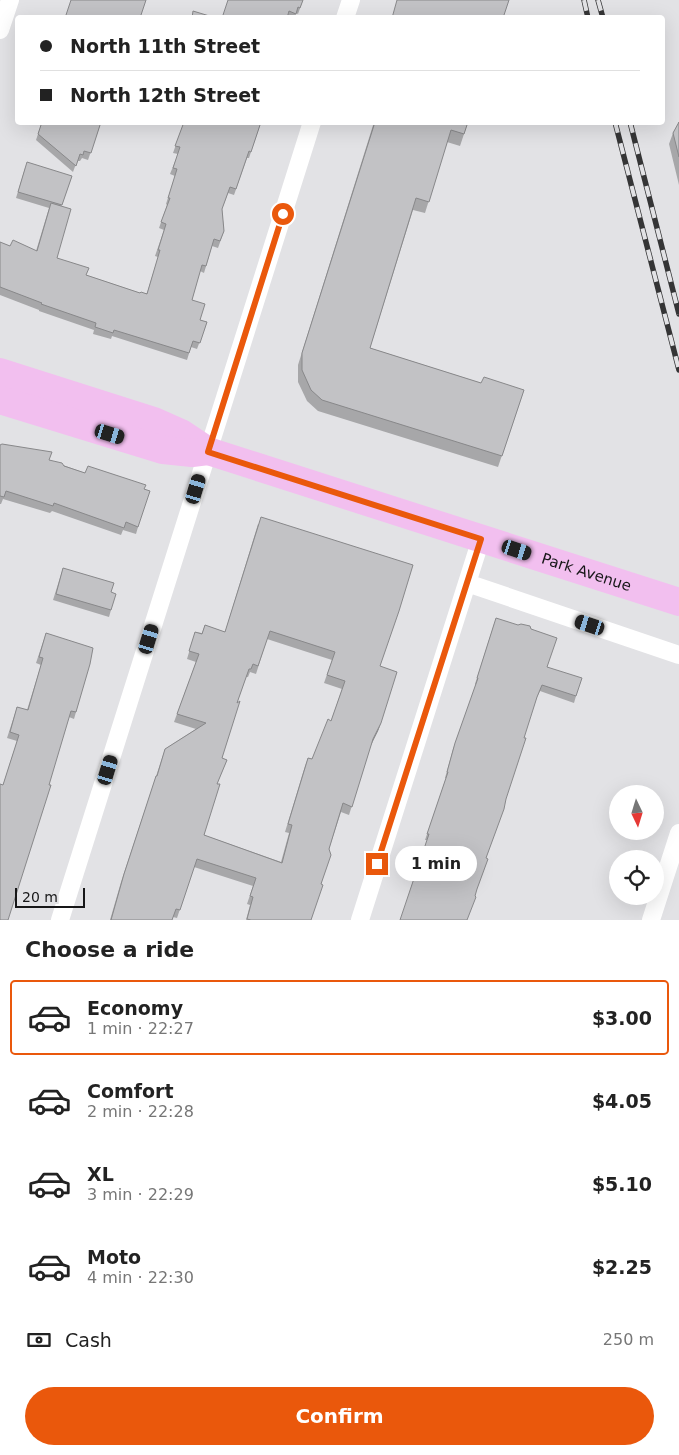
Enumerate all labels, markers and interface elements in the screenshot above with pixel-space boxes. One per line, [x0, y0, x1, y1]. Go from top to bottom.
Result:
text: North 11th Street [70, 35, 260, 57]
text: North 12th Street [70, 84, 260, 106]
route start [272, 203, 294, 225]
car [93, 422, 126, 446]
car [184, 472, 207, 506]
car [500, 538, 533, 562]
street label: Park Avenue [539, 550, 633, 595]
car [573, 613, 606, 637]
car [137, 622, 160, 656]
car [96, 753, 119, 787]
north arrow [609, 785, 664, 840]
map controls [609, 785, 664, 905]
callout: 1 min [394, 846, 477, 882]
button: locate [609, 850, 664, 905]
route end [366, 853, 388, 875]
text: 1 min [411, 854, 461, 873]
scale bar [15, 885, 85, 908]
text: 20 m [22, 889, 58, 905]
text: Choose a ride [25, 937, 194, 962]
icon: car [27, 995, 72, 1040]
text: Economy [87, 997, 183, 1019]
text: $3.00 [592, 1007, 652, 1029]
text: 1 min · 22:27 [87, 1019, 194, 1038]
icon: car [27, 1078, 72, 1123]
text: Comfort [87, 1080, 174, 1102]
text: $4.05 [592, 1090, 652, 1112]
text: 2 min · 22:28 [87, 1102, 194, 1121]
icon: car [27, 1161, 72, 1206]
text: XL [87, 1163, 114, 1185]
text: $5.10 [592, 1173, 652, 1195]
text: 3 min · 22:29 [87, 1185, 194, 1204]
icon: car [27, 1244, 72, 1289]
text: Moto [87, 1246, 141, 1268]
text: $2.25 [592, 1256, 652, 1278]
text: 4 min · 22:30 [87, 1268, 194, 1287]
icon: cash [25, 1326, 53, 1354]
text: Cash [65, 1329, 112, 1351]
text: 250 m [603, 1330, 654, 1349]
button: Confirm [25, 1387, 654, 1445]

